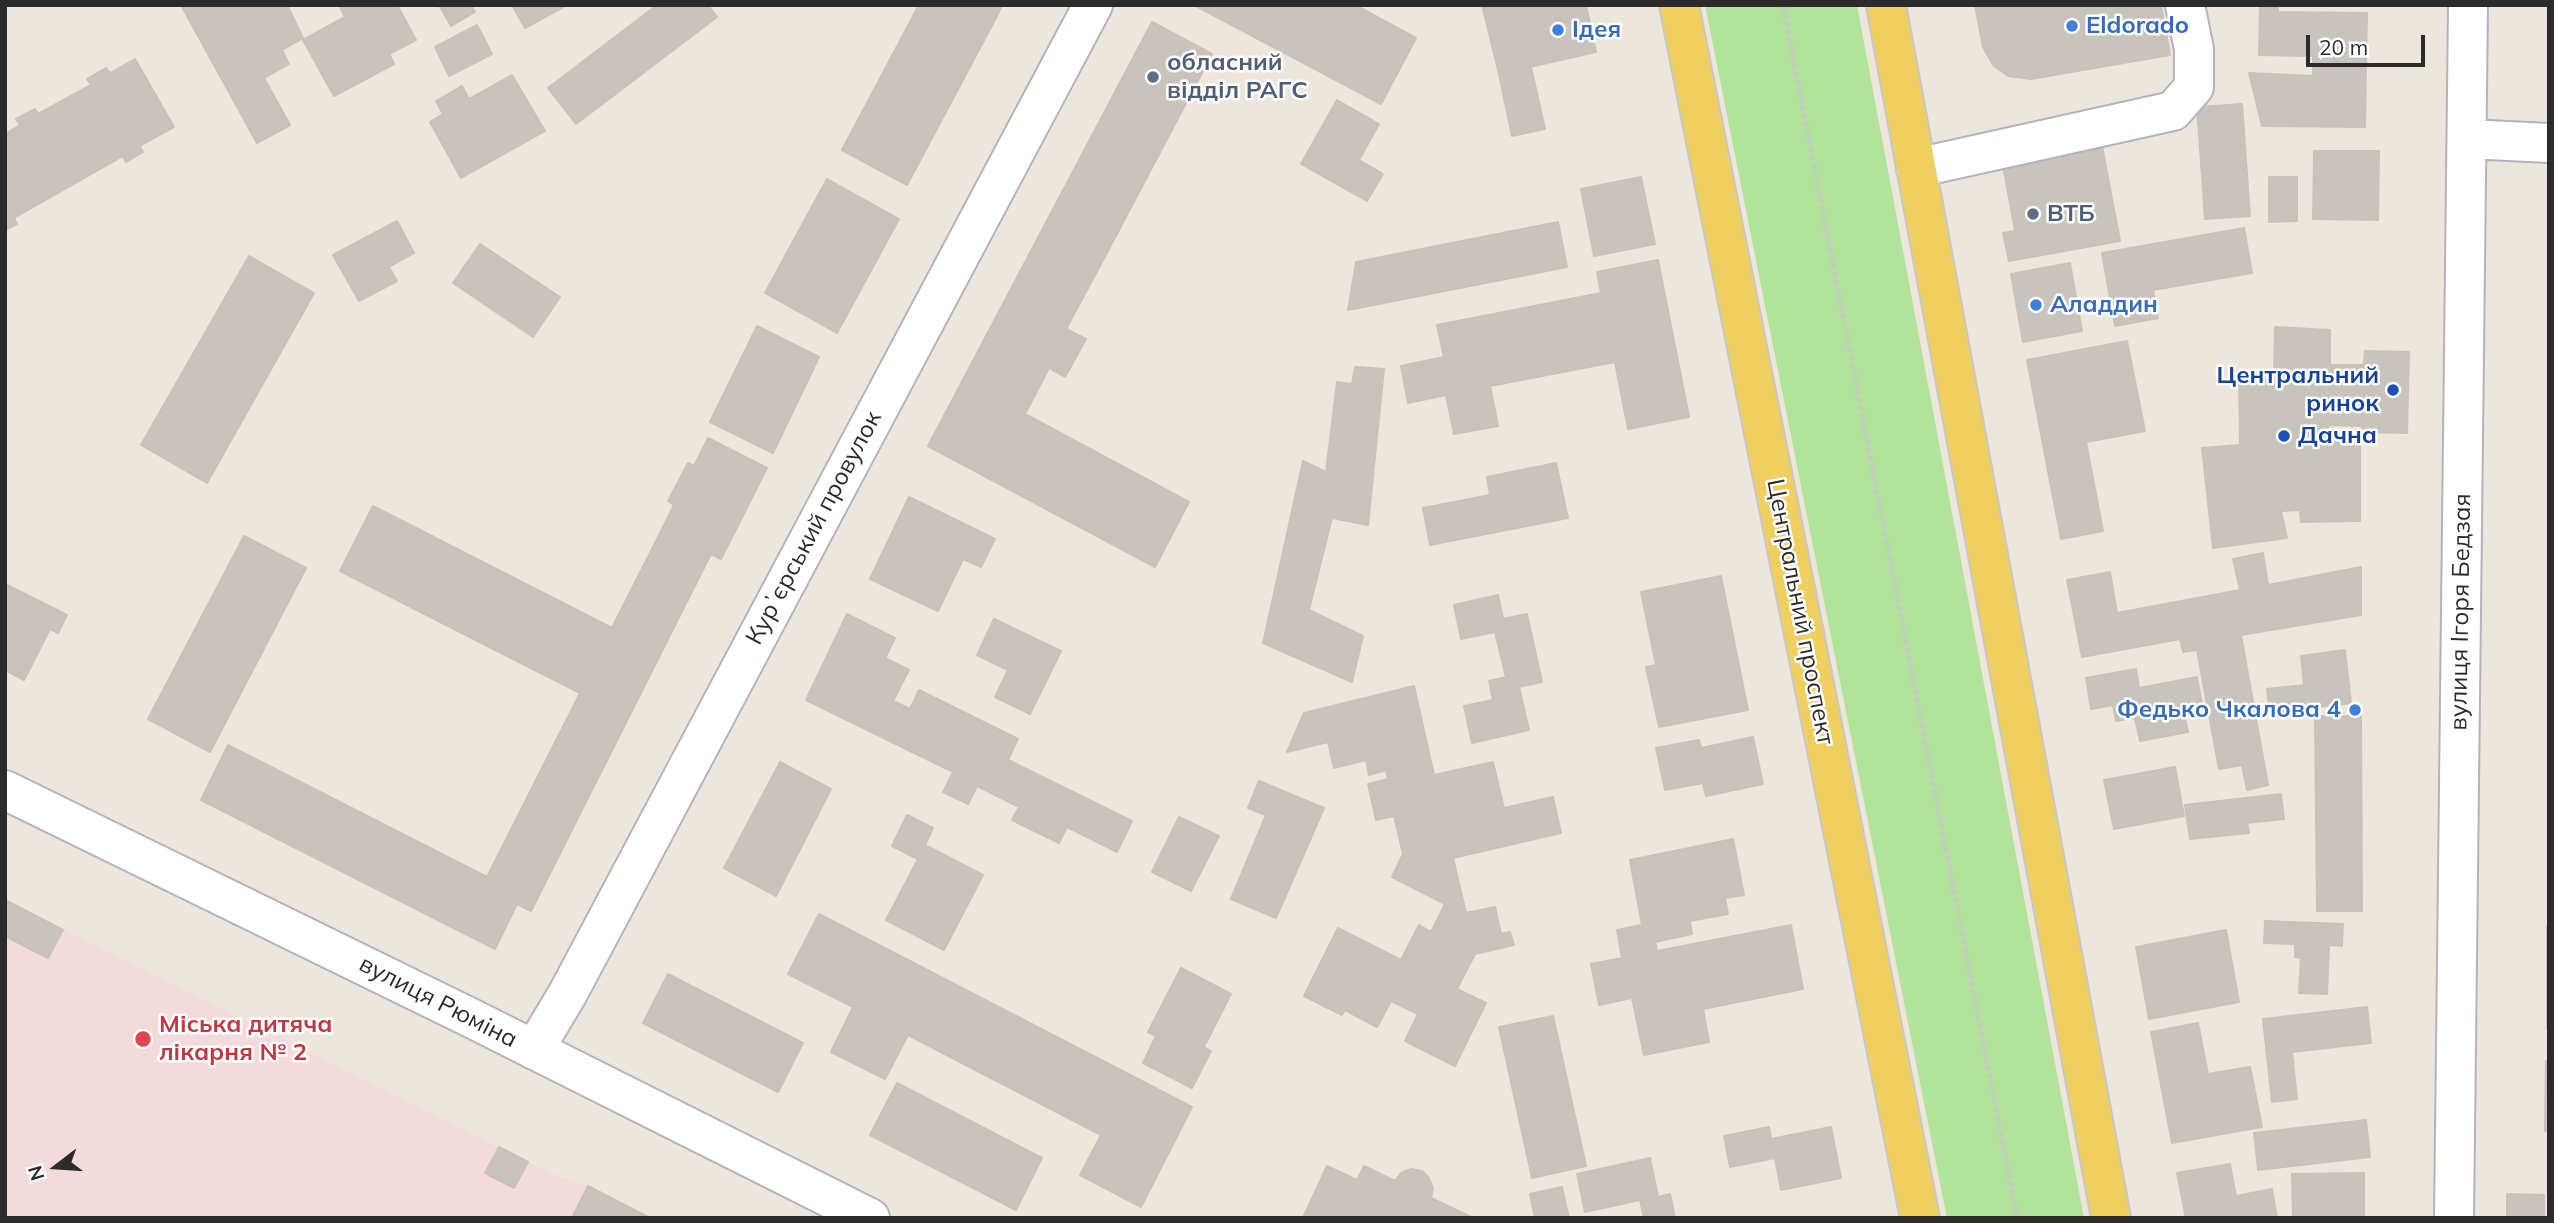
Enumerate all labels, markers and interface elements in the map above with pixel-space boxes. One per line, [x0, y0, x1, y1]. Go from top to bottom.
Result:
place label: Eldorado [2086, 12, 2189, 40]
place label: Ідея [1572, 16, 1621, 44]
marker: Eldorado [2064, 18, 2080, 34]
scale bar [2309, 21, 2428, 65]
marker: Ідея [1550, 22, 1566, 38]
text: 20 m [2319, 34, 2368, 60]
place label: обласний відділ РАГС [1167, 49, 1308, 105]
marker: обласний відділ РАГС [1145, 69, 1161, 85]
place label: ВТБ [2047, 200, 2095, 228]
marker: ВТБ [2025, 206, 2041, 222]
place label: Аладдин [2050, 291, 2158, 319]
marker: Аладдин [2028, 297, 2044, 313]
place label: Центральний ринок [2216, 362, 2379, 418]
marker: Центральний ринок [2385, 382, 2401, 398]
street label: Курʼєрський провулок [740, 406, 888, 650]
place label: Дачна [2298, 422, 2377, 450]
marker: Дачна [2276, 428, 2292, 444]
street label: Центральний проспект [1760, 477, 1840, 747]
street label: вулиця Ігоря Бедзая [2445, 493, 2477, 731]
place label: Федько Чкалова 4 [2117, 696, 2341, 724]
marker: Федько Чкалова 4 [2347, 702, 2363, 718]
street label: вулиця Рюміна [354, 950, 522, 1054]
place label: Міська дитяча лікарня № 2 [159, 1011, 332, 1067]
marker: Міська дитяча лікарня № 2 [133, 1029, 153, 1049]
north arrow [21, 1132, 91, 1202]
text: N [22, 1163, 49, 1184]

